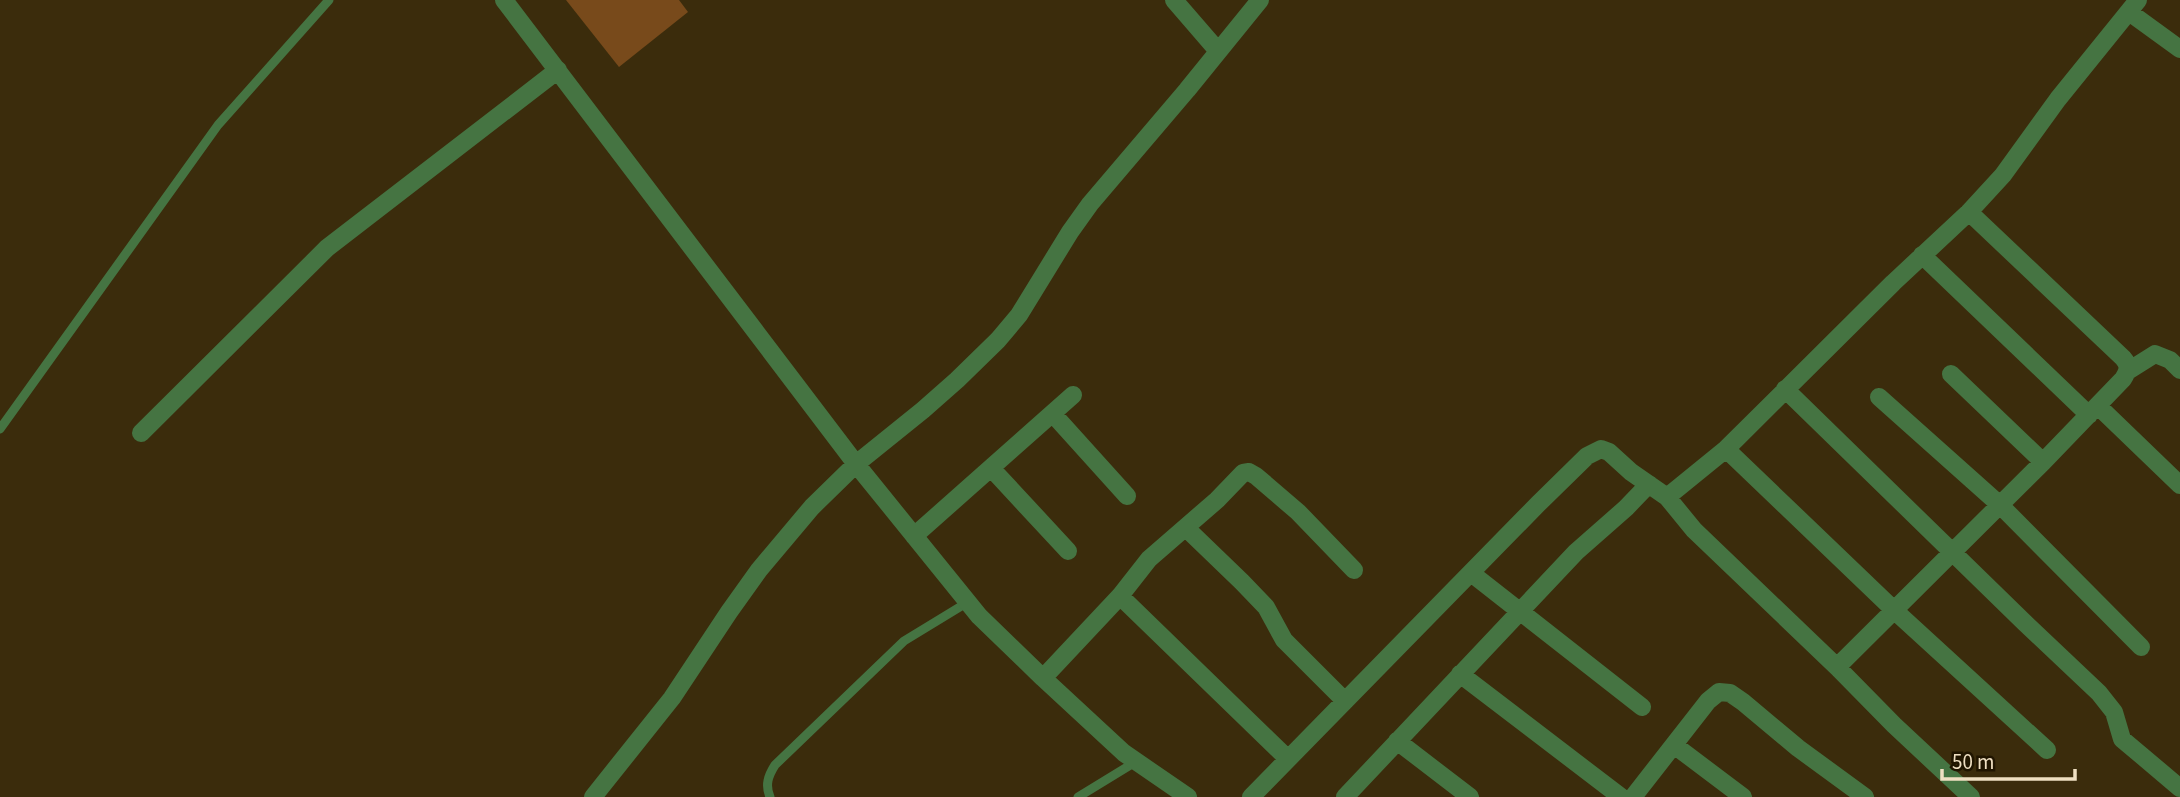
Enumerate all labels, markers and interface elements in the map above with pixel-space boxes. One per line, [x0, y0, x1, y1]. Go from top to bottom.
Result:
scale bar [1942, 738, 2075, 782]
text: 50 m [1952, 747, 1994, 777]

